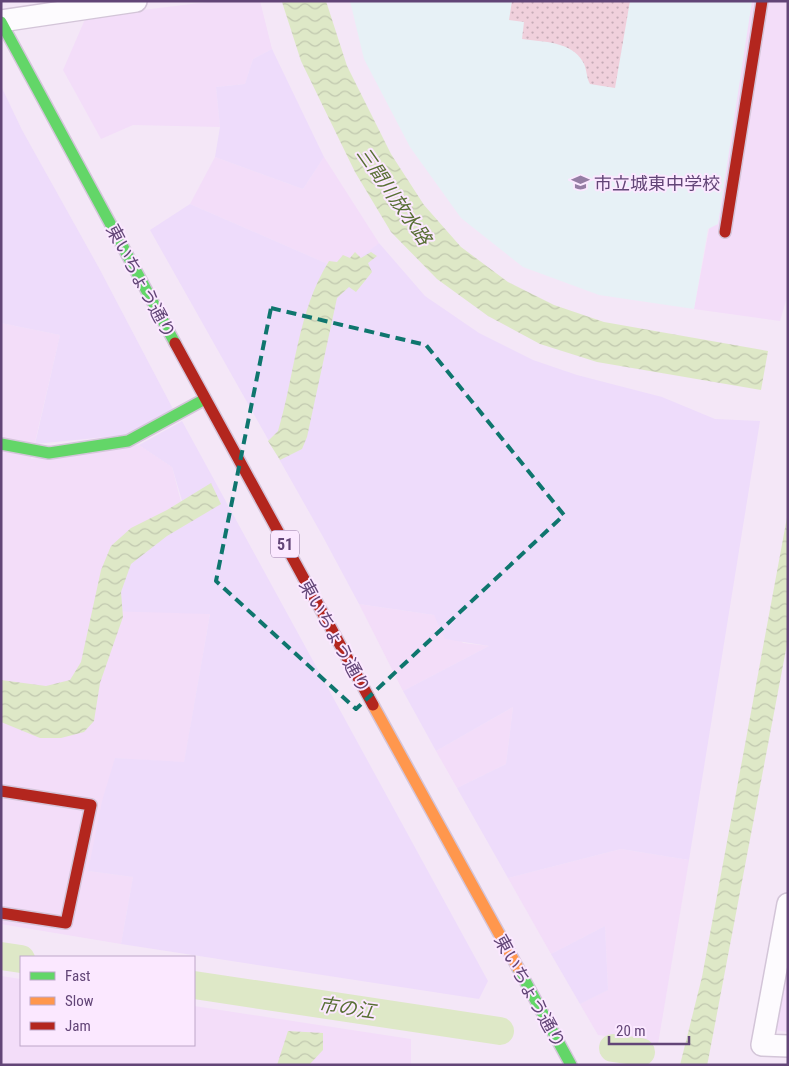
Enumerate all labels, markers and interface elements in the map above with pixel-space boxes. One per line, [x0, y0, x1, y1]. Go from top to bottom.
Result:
water label: 三間川放水路 [352, 143, 437, 251]
school or university icon: 市立城東中学校 [570, 173, 590, 193]
place label: 市立城東中学校 [594, 173, 720, 194]
street label: 東いちょう通り [102, 220, 180, 342]
road number: 51 [271, 530, 299, 558]
street label: 東いちょう通り [295, 576, 375, 696]
street label: 東いちょう通り [490, 931, 570, 1051]
legend [20, 956, 195, 1046]
text: Fast [65, 967, 90, 985]
text: Slow [65, 992, 94, 1010]
water label: 市の江 [317, 993, 379, 1024]
scale bar [609, 1014, 689, 1046]
text: Jam [65, 1017, 91, 1035]
text: 20 m [616, 1022, 646, 1040]

